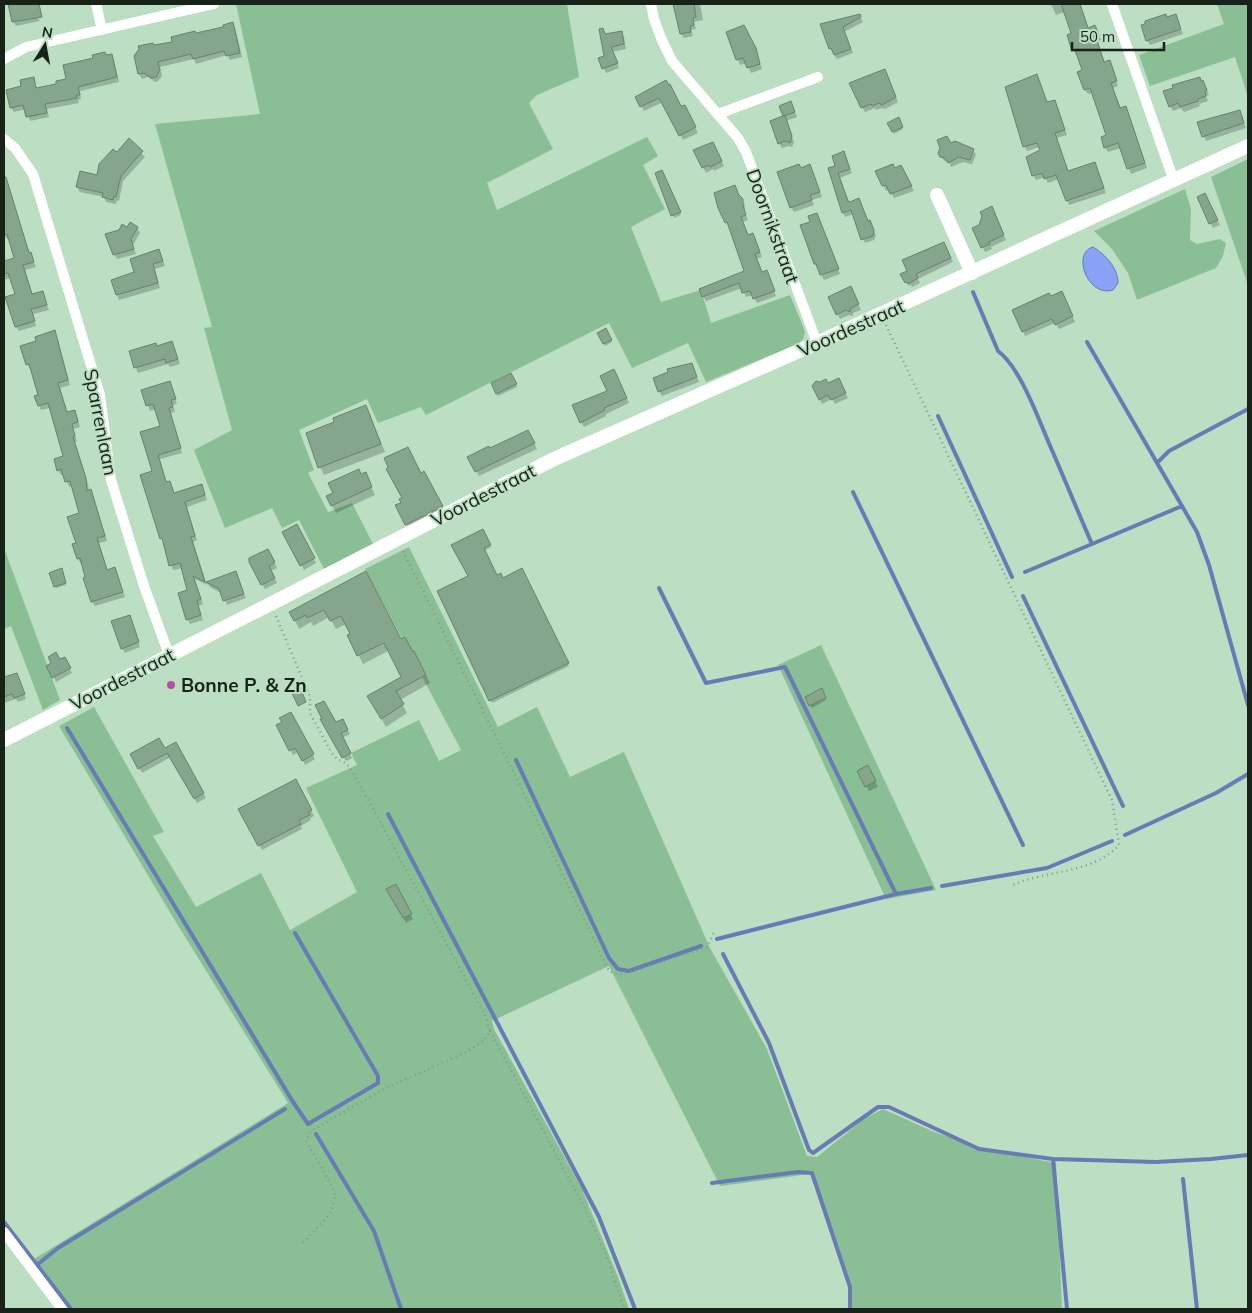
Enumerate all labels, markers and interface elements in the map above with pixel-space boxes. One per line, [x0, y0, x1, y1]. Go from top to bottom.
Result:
north arrow [20, 20, 70, 70]
scale bar [1072, 20, 1164, 52]
text: N [41, 22, 54, 42]
text: 50 m [1080, 27, 1115, 46]
street label: Doornikstraat [741, 165, 805, 287]
street label: Voordestraat [794, 294, 909, 362]
street label: Sparrenlaan [79, 367, 123, 477]
street label: Voordestraat [427, 458, 540, 532]
street label: Voordestraat [66, 642, 179, 716]
place label: Bonne P. & Zn [181, 673, 307, 697]
marker: Bonne P. & Zn [165, 679, 177, 691]

